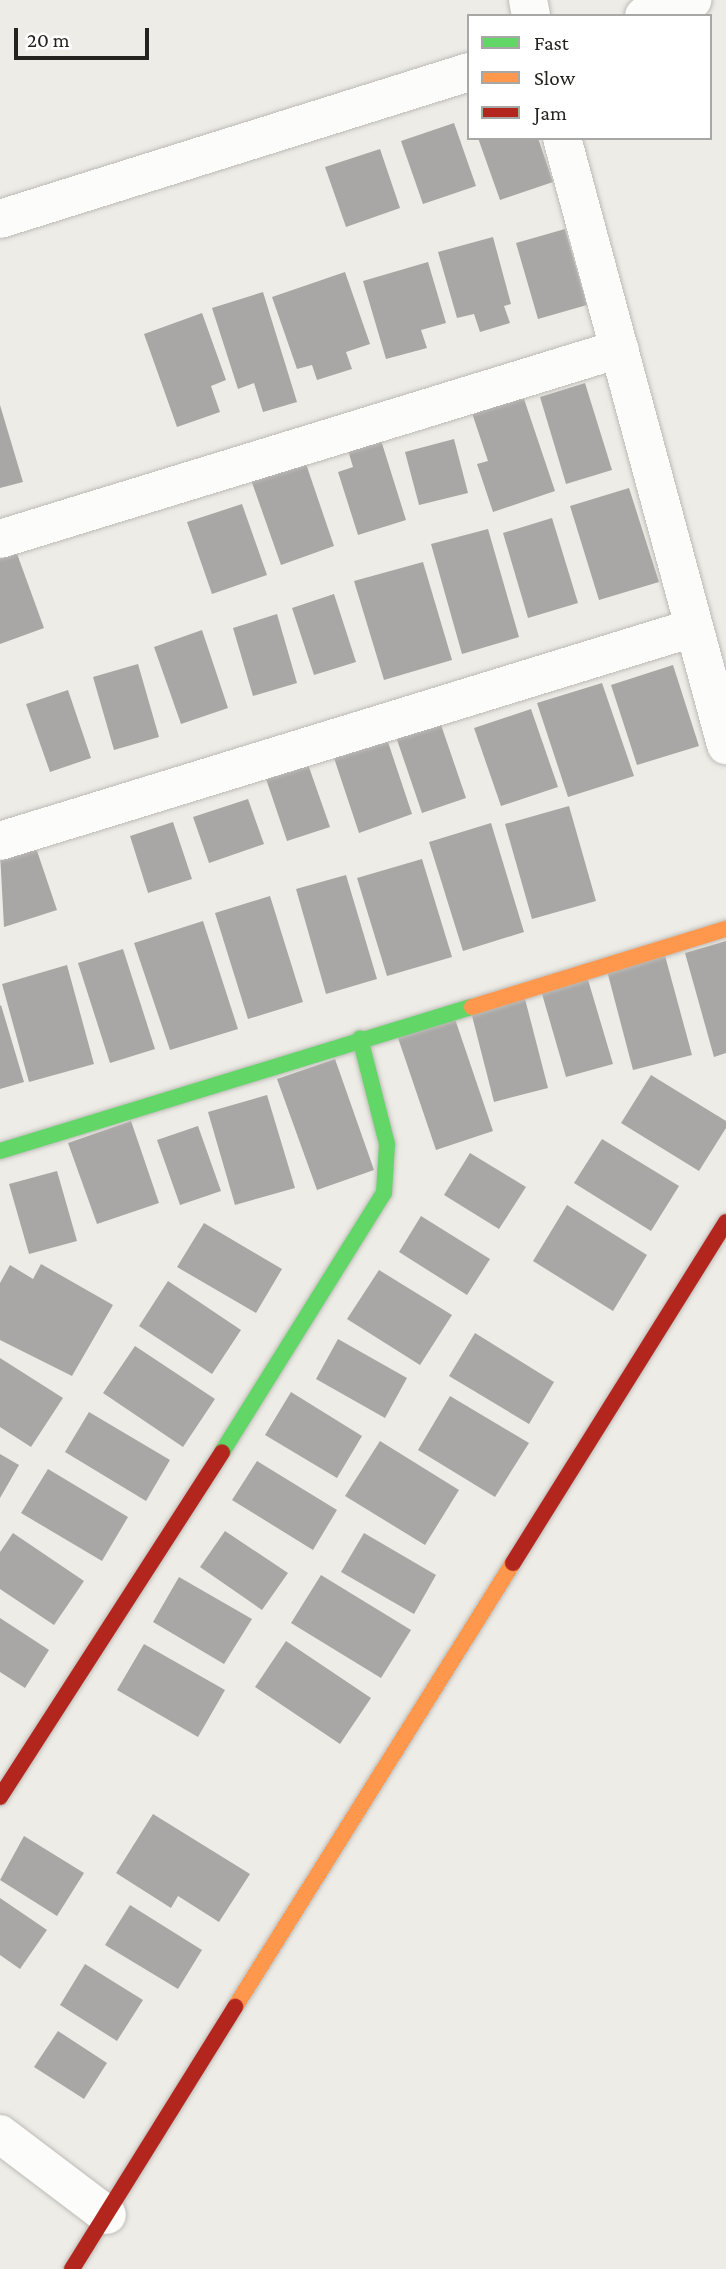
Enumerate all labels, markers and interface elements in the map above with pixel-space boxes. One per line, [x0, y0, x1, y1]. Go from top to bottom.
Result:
scale bar [18, 14, 152, 58]
legend [467, 14, 712, 140]
text: 20 m [27, 28, 70, 52]
text: Fast [534, 31, 569, 55]
text: Slow [534, 66, 575, 90]
text: Jam [534, 101, 567, 125]

